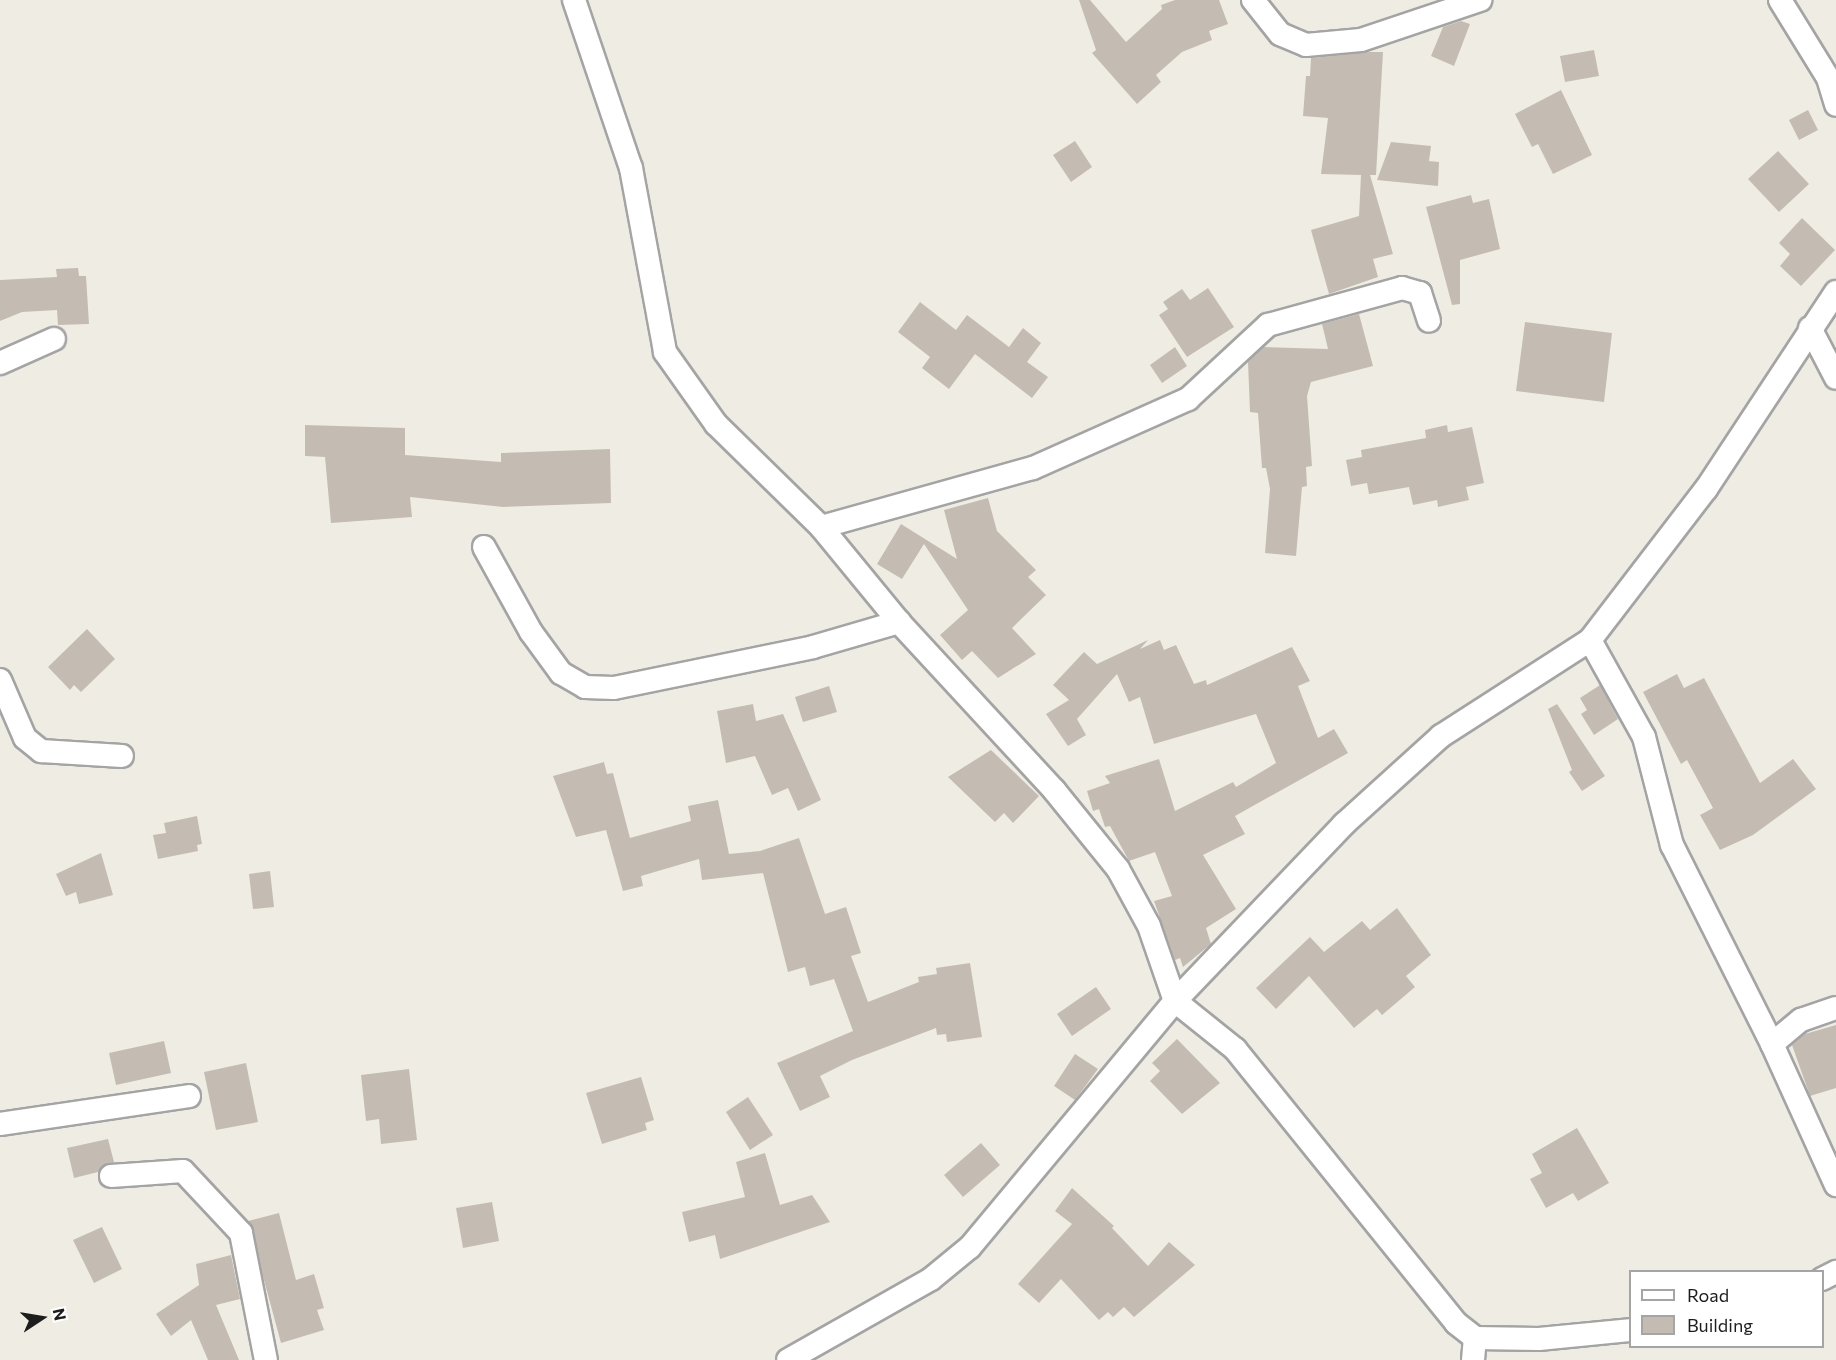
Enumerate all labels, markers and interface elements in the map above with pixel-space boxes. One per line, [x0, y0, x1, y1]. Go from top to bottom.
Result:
legend [1629, 1270, 1824, 1348]
text: Road [1687, 1284, 1729, 1306]
north arrow [12, 1288, 72, 1348]
text: N [50, 1306, 71, 1322]
text: Building [1687, 1314, 1753, 1336]

